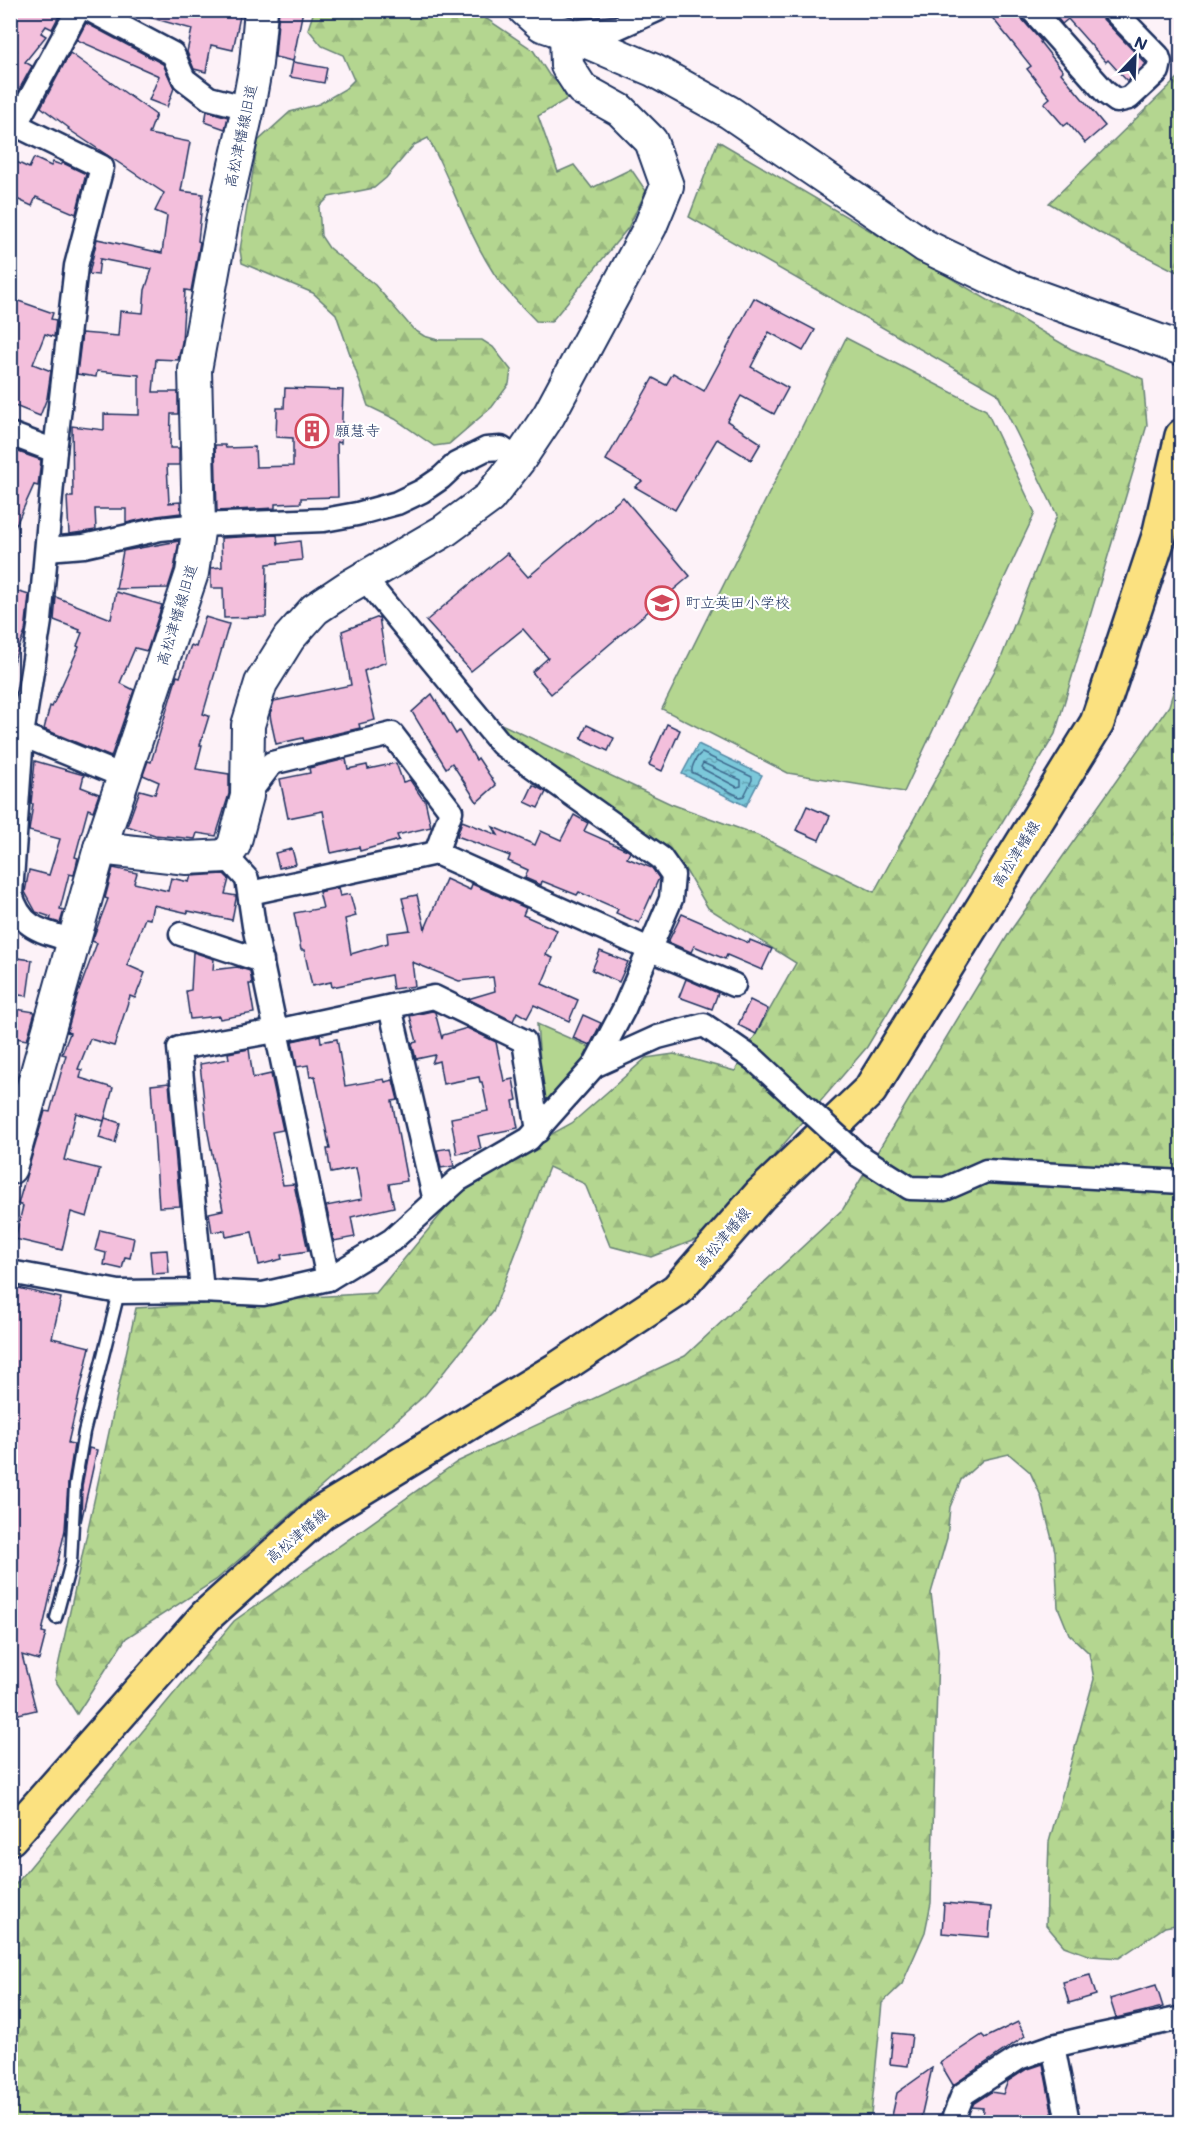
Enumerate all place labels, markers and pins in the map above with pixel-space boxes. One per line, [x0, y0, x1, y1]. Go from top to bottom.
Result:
building icon: 願慧寺 [294, 413, 330, 449]
place label: 願慧寺 [335, 420, 380, 440]
school or university icon: 町立英田小学校 [644, 585, 680, 621]
place label: 町立英田小学校 [685, 592, 790, 612]

